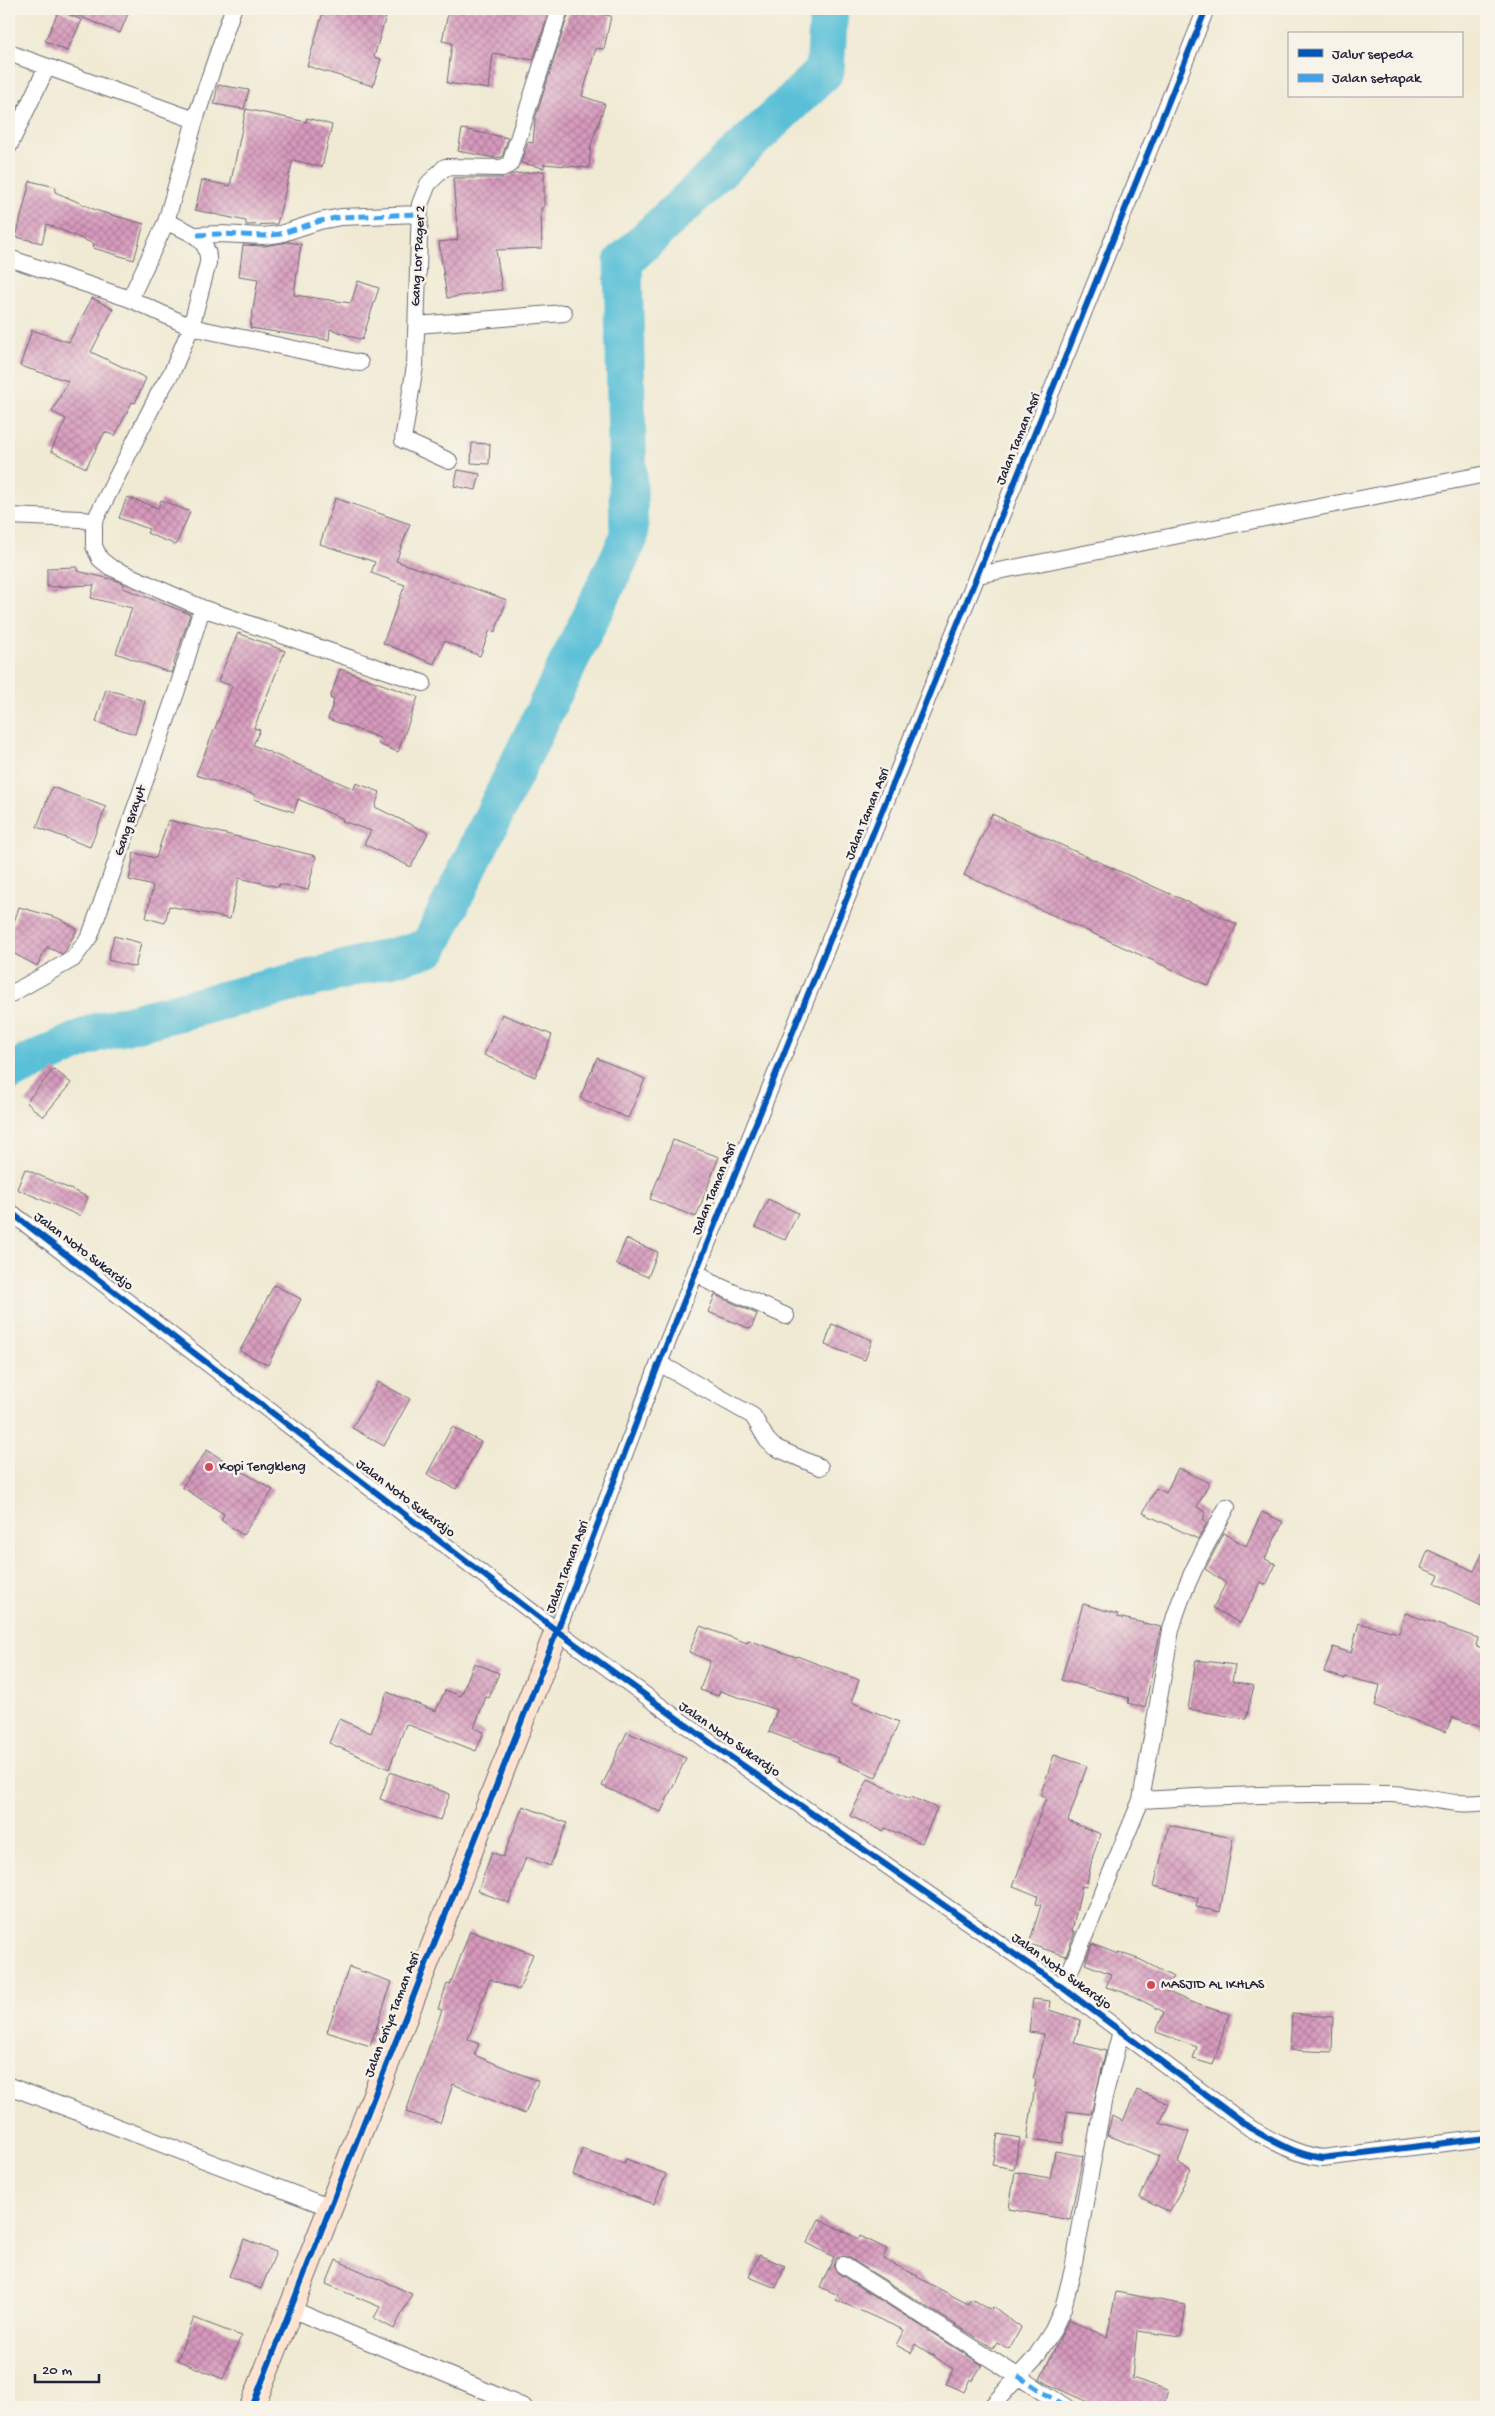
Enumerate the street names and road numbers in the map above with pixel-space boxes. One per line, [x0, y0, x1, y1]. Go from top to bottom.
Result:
street label: Gang Lor Pager 2 [408, 205, 430, 307]
street label: Jalan Taman Asri [993, 390, 1045, 488]
street label: Jalan Taman Asri [842, 765, 894, 863]
street label: Gang Brayut [111, 782, 151, 859]
street label: Jalan Taman Asri [689, 1140, 741, 1238]
street label: Jalan Noto Sukardjo [30, 1209, 136, 1295]
street label: Jalan Noto Sukardjo [352, 1456, 458, 1542]
street label: Jalan Taman Asri [542, 1518, 594, 1616]
street label: Jalan Noto Sukardjo [675, 1699, 783, 1781]
street label: Jalan Noto Sukardjo [1007, 1930, 1115, 2014]
street label: Jalan Griya Taman Asri [361, 1950, 425, 2080]

